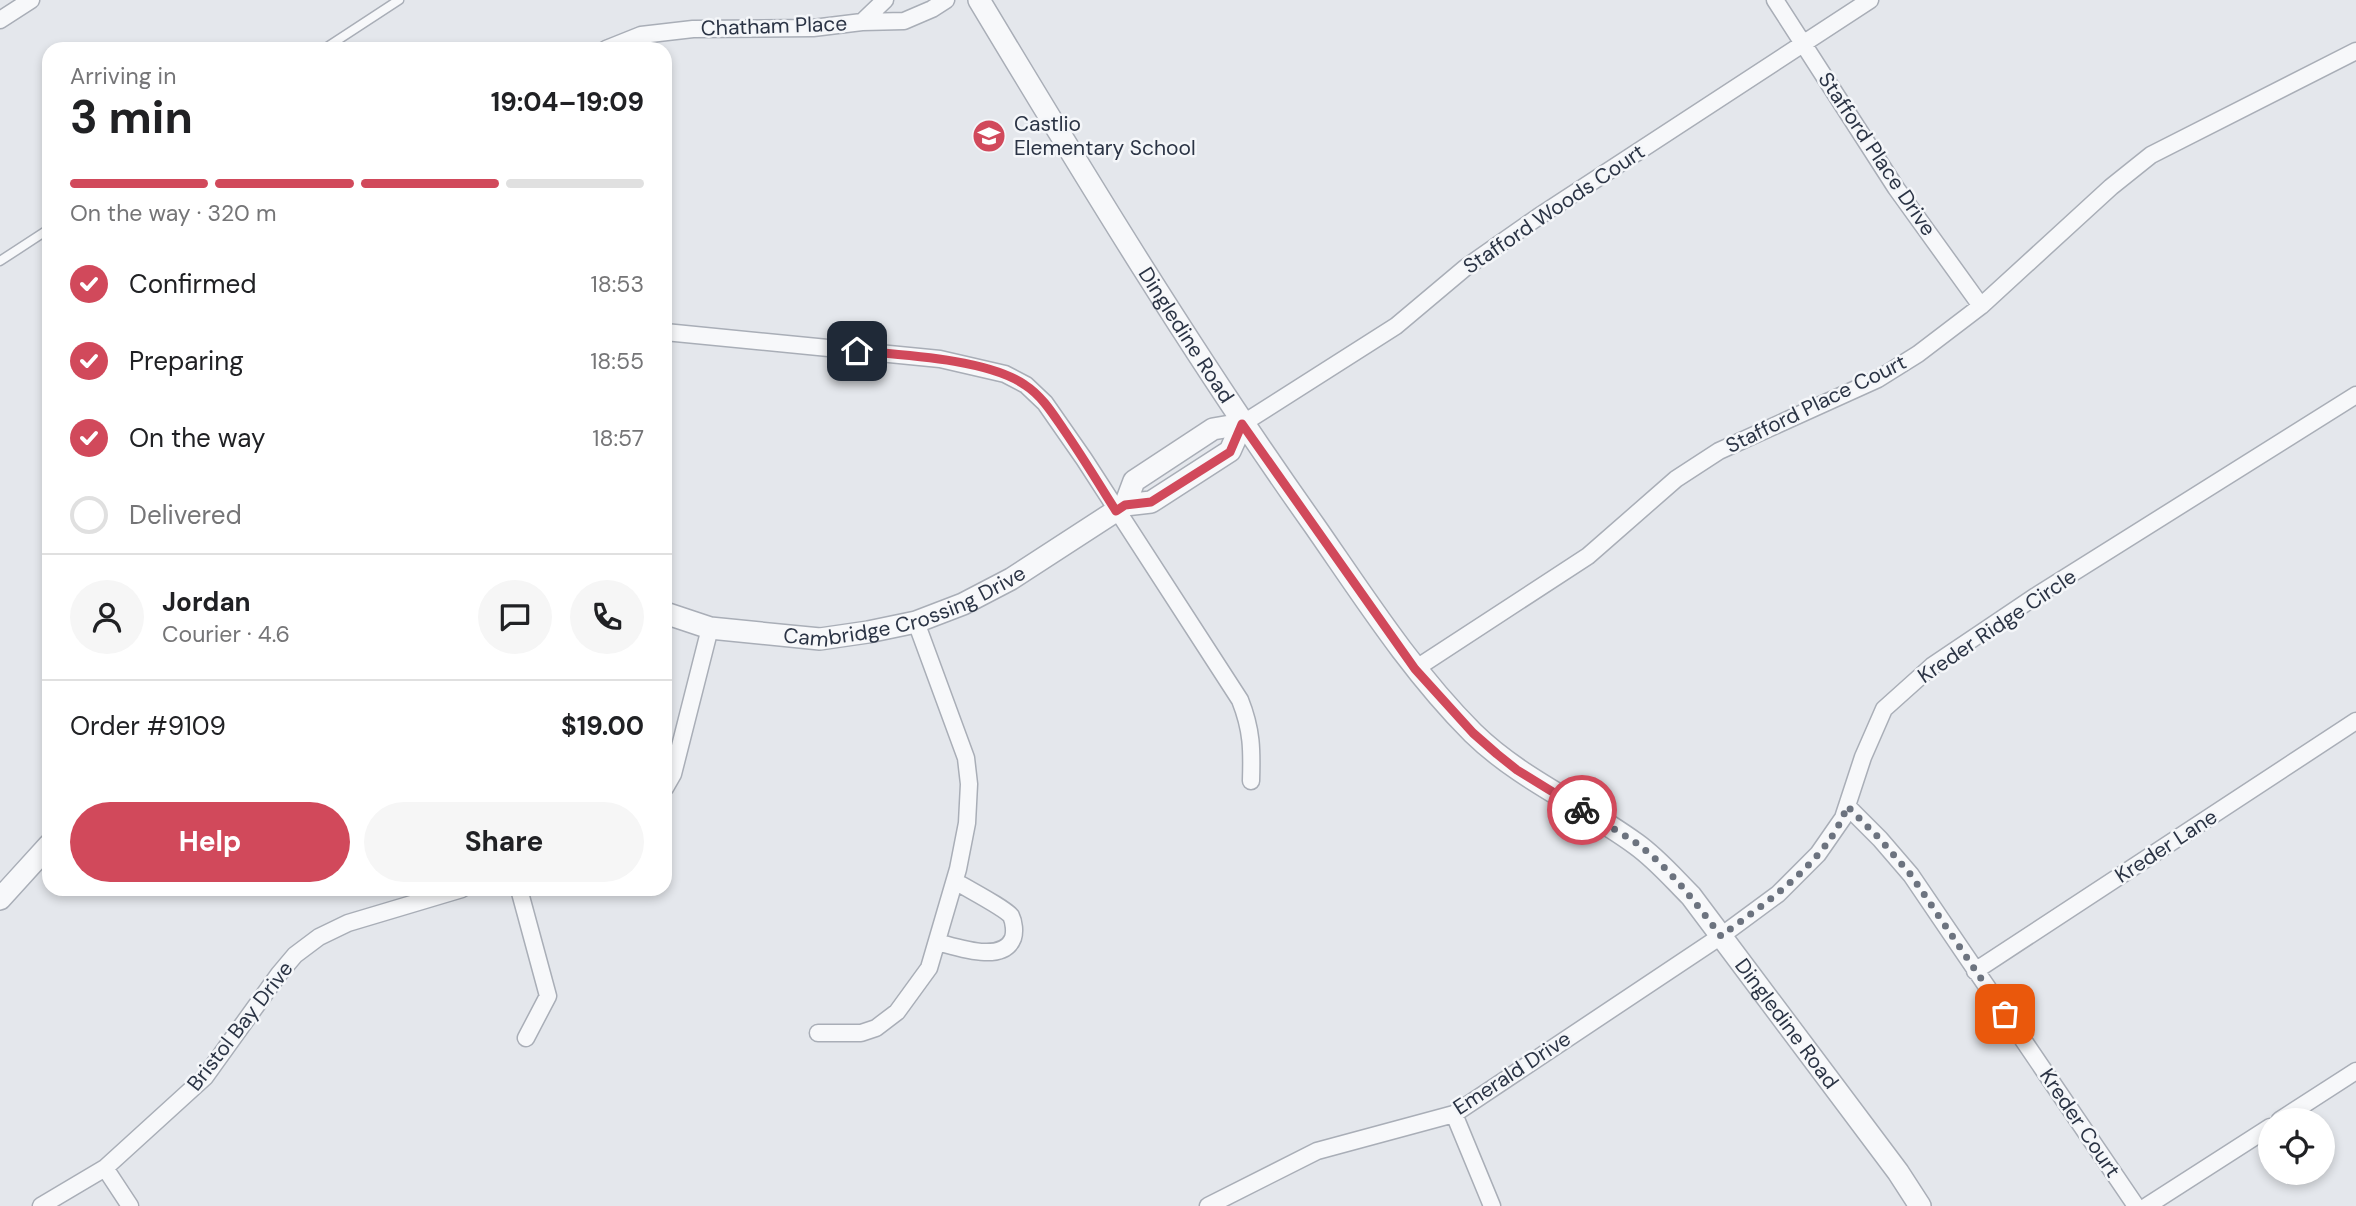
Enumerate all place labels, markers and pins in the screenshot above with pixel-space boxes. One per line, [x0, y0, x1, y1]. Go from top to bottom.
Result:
place label: Castlio Elementary School [1014, 110, 1196, 162]
school or university icon: Castlio Elementary School [970, 117, 1008, 155]
pin [827, 321, 887, 381]
pin [1975, 984, 2035, 1044]

